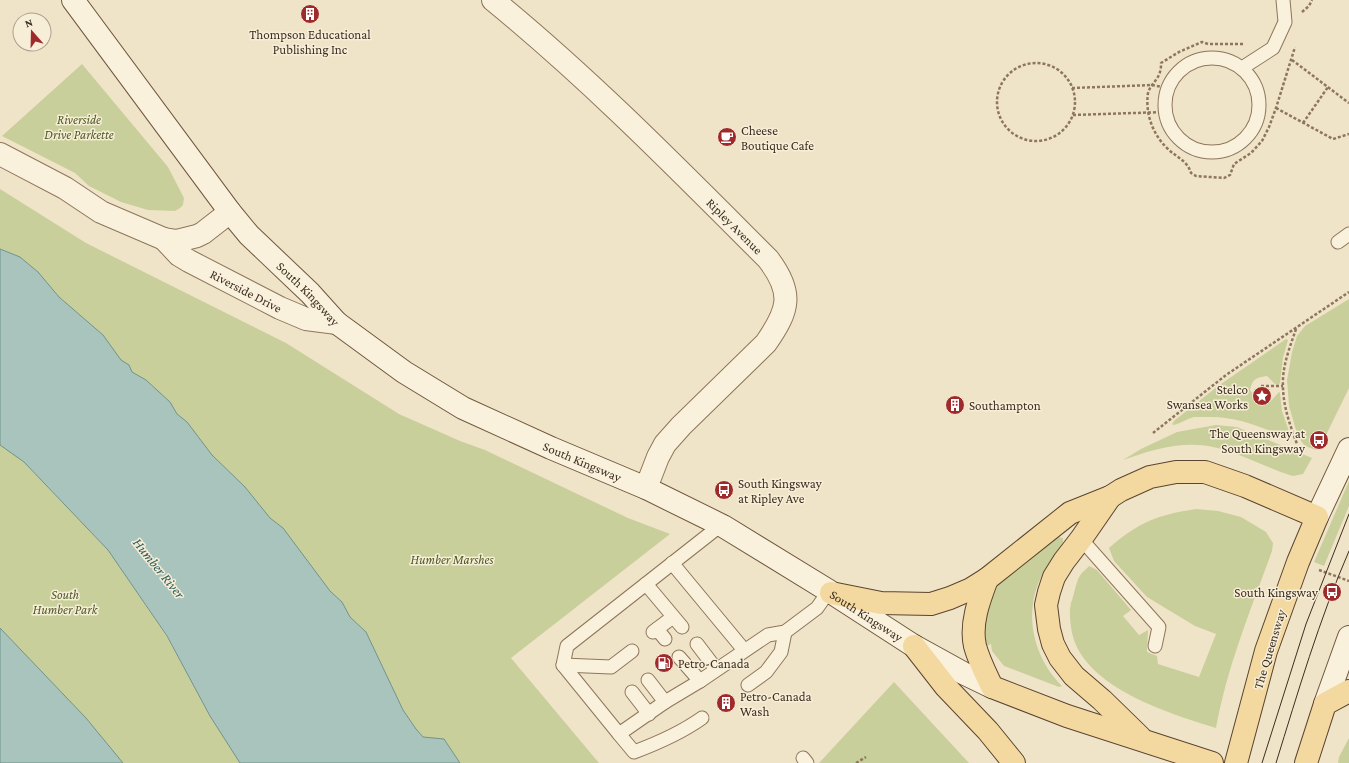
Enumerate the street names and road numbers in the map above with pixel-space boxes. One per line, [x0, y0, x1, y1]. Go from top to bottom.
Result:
street label: Ripley Avenue [703, 195, 766, 258]
street label: South Kingsway [274, 259, 343, 330]
street label: Riverside Drive [208, 266, 285, 316]
street label: South Kingsway [541, 438, 625, 485]
street label: South Kingsway [827, 587, 906, 645]
street label: The Queensway [1250, 606, 1289, 691]

